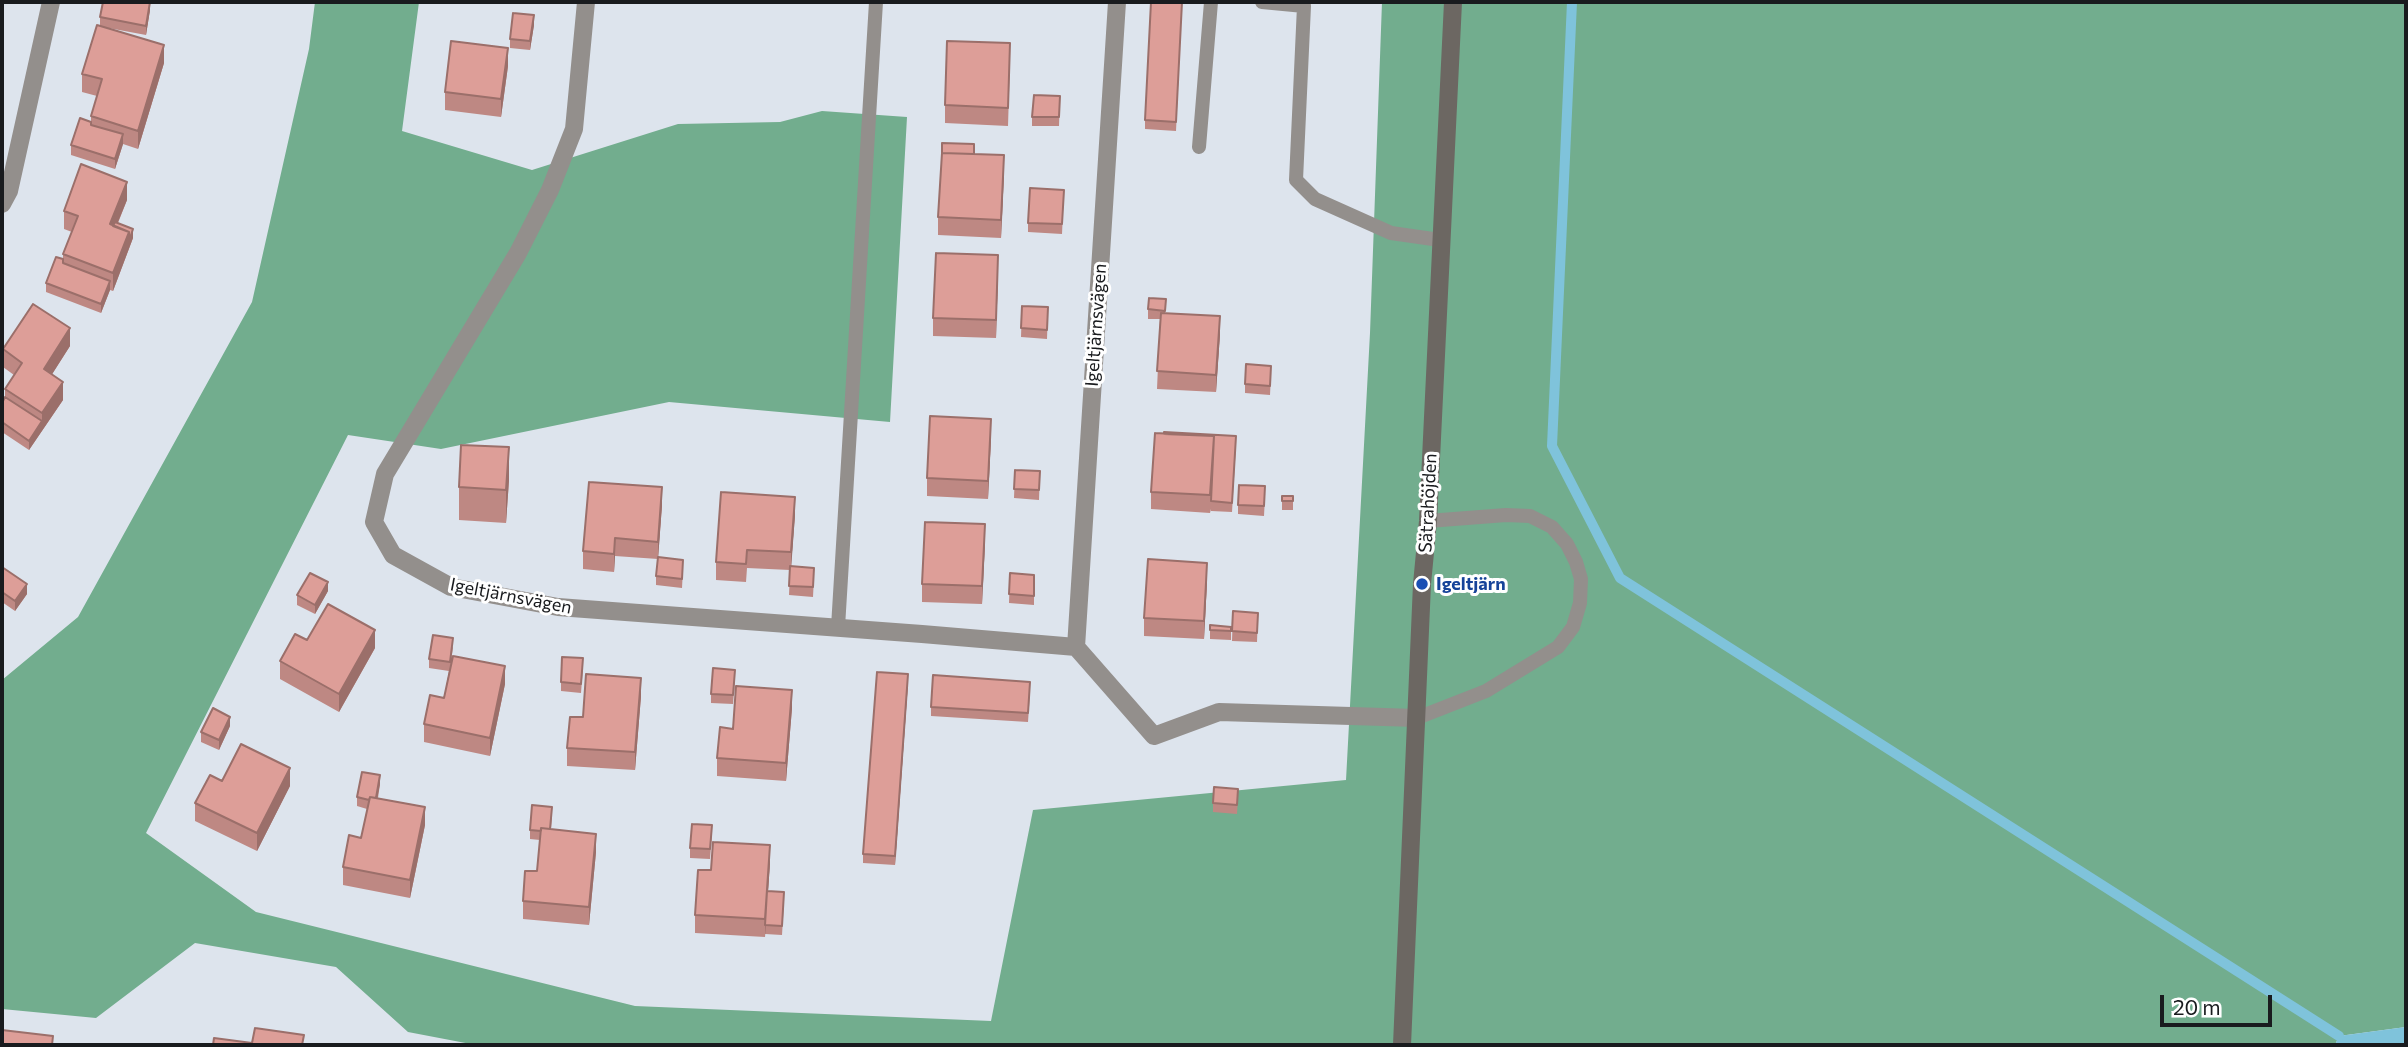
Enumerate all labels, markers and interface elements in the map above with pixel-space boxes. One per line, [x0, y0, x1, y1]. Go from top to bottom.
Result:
street label: Igeltjärnsvägen [1081, 263, 1111, 387]
street label: Sätrahöjden [1415, 453, 1441, 553]
place label: Igeltjärn [1436, 573, 1506, 595]
street label: Igeltjärnsvägen [448, 574, 574, 618]
marker: Igeltjärn [1414, 576, 1430, 592]
scale bar [2163, 981, 2275, 1025]
text: 20 m [2173, 994, 2221, 1019]

